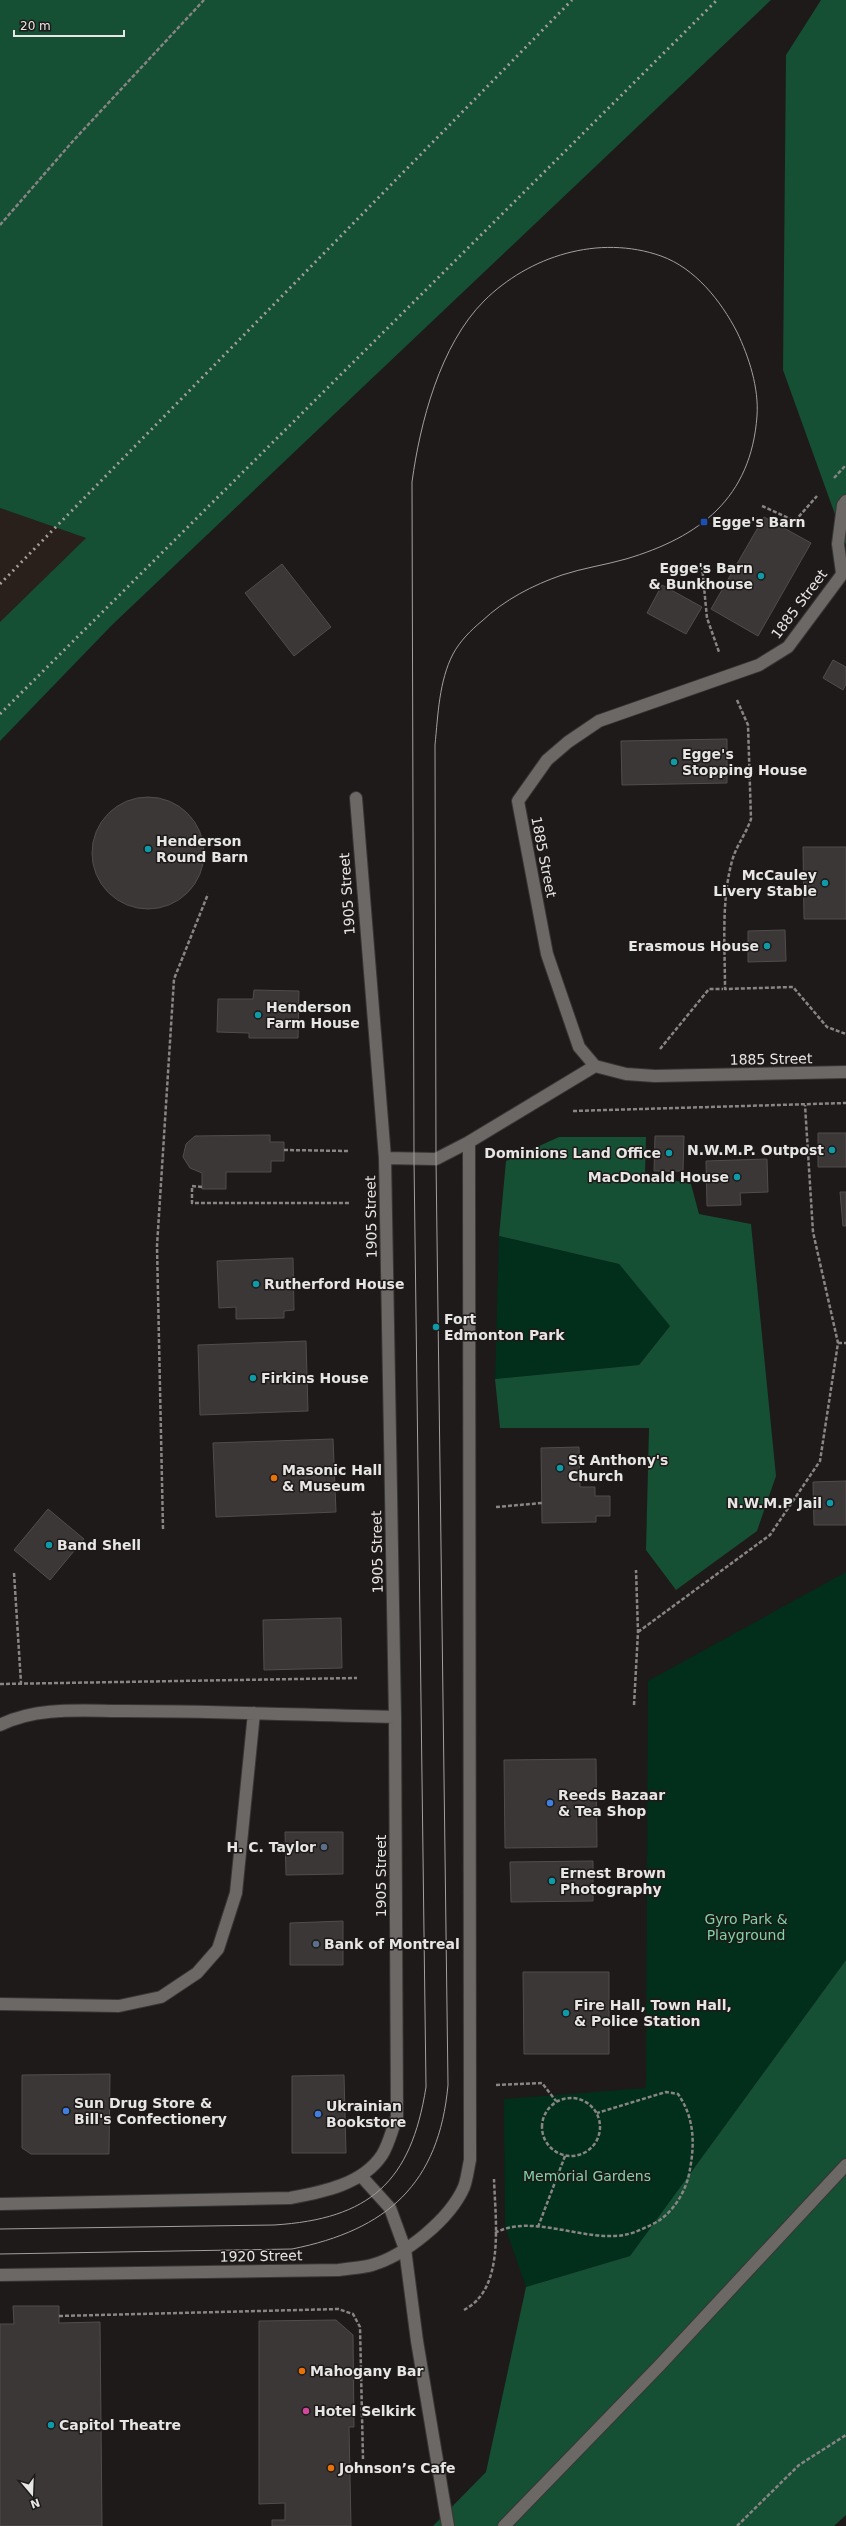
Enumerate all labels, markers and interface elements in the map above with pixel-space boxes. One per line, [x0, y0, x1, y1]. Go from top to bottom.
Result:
scale bar [14, 12, 124, 38]
text: 20 m [20, 19, 51, 33]
place label: Egge's Barn [712, 514, 806, 530]
marker: Egge's Barn [699, 517, 709, 527]
place label: Egge's Barn & Bunkhouse [649, 560, 753, 592]
street label: 1885 Street [768, 566, 831, 642]
marker: Egge's Barn & Bunkhouse [756, 571, 766, 581]
place label: Egge's Stopping House [682, 746, 807, 778]
marker: Egge's Stopping House [669, 757, 679, 767]
street label: 1885 Street [528, 815, 560, 900]
place label: Henderson Round Barn [156, 833, 248, 865]
marker: Henderson Round Barn [143, 844, 153, 854]
street label: 1905 Street [336, 852, 358, 936]
place label: McCauley Livery Stable [713, 867, 817, 899]
marker: McCauley Livery Stable [820, 878, 830, 888]
place label: Erasmous House [628, 938, 759, 954]
marker: Erasmous House [762, 941, 772, 951]
place label: Henderson Farm House [266, 999, 360, 1031]
marker: Henderson Farm House [253, 1010, 263, 1020]
street label: 1885 Street [730, 1050, 813, 1068]
place label: N.W.M.P. Outpost [687, 1142, 824, 1158]
place label: Dominions Land Office [484, 1145, 661, 1161]
marker: N.W.M.P. Outpost [827, 1145, 837, 1155]
marker: Dominions Land Office [664, 1148, 674, 1158]
place label: MacDonald House [588, 1169, 729, 1185]
marker: MacDonald House [732, 1172, 742, 1182]
street label: 1905 Street [362, 1175, 380, 1258]
place label: Rutherford House [264, 1276, 404, 1292]
marker: Rutherford House [251, 1279, 261, 1289]
place label: Fort Edmonton Park [444, 1311, 565, 1343]
marker: Fort Edmonton Park [431, 1322, 441, 1332]
place label: Firkins House [261, 1370, 369, 1386]
marker: Firkins House [248, 1373, 258, 1383]
place label: St Anthony's Church [568, 1452, 668, 1484]
place label: Masonic Hall & Museum [282, 1462, 382, 1494]
marker: St Anthony's Church [555, 1463, 565, 1473]
marker: Masonic Hall & Museum [269, 1473, 279, 1483]
place label: N.W.M.P Jail [727, 1495, 822, 1511]
marker: N.W.M.P Jail [825, 1498, 835, 1508]
street label: 1905 Street [368, 1510, 386, 1593]
place label: Band Shell [57, 1537, 141, 1553]
marker: Band Shell [44, 1540, 54, 1550]
place label: Reeds Bazaar & Tea Shop [558, 1787, 665, 1819]
marker: Reeds Bazaar & Tea Shop [545, 1798, 555, 1808]
street label: 1905 Street [373, 1834, 389, 1917]
place label: H. C. Taylor [226, 1839, 316, 1855]
marker: H. C. Taylor [319, 1842, 329, 1852]
place label: Ernest Brown Photography [560, 1865, 666, 1897]
marker: Ernest Brown Photography [547, 1876, 557, 1886]
park label: Gyro Park & Playground [704, 1911, 788, 1943]
place label: Bank of Montreal [324, 1936, 460, 1952]
marker: Bank of Montreal [311, 1939, 321, 1949]
place label: Fire Hall, Town Hall, & Police Station [574, 1997, 732, 2029]
marker: Fire Hall, Town Hall, & Police Station [561, 2008, 571, 2018]
place label: Sun Drug Store & Bill's Confectionery [74, 2095, 227, 2127]
place label: Ukrainian Bookstore [326, 2098, 406, 2130]
marker: Sun Drug Store & Bill's Confectionery [61, 2106, 71, 2116]
marker: Ukrainian Bookstore [313, 2109, 323, 2119]
park label: Memorial Gardens [523, 2168, 651, 2184]
street label: 1920 Street [220, 2247, 303, 2265]
place label: Mahogany Bar [310, 2363, 424, 2379]
marker: Mahogany Bar [297, 2366, 307, 2376]
place label: Hotel Selkirk [314, 2403, 417, 2419]
marker: Hotel Selkirk [301, 2406, 311, 2416]
place label: Capitol Theatre [59, 2417, 181, 2433]
marker: Capitol Theatre [46, 2420, 56, 2430]
place label: Johnson’s Cafe [338, 2460, 456, 2476]
marker: Johnson’s Cafe [326, 2463, 336, 2473]
north arrow [12, 2474, 52, 2514]
text: N [29, 2495, 42, 2511]

